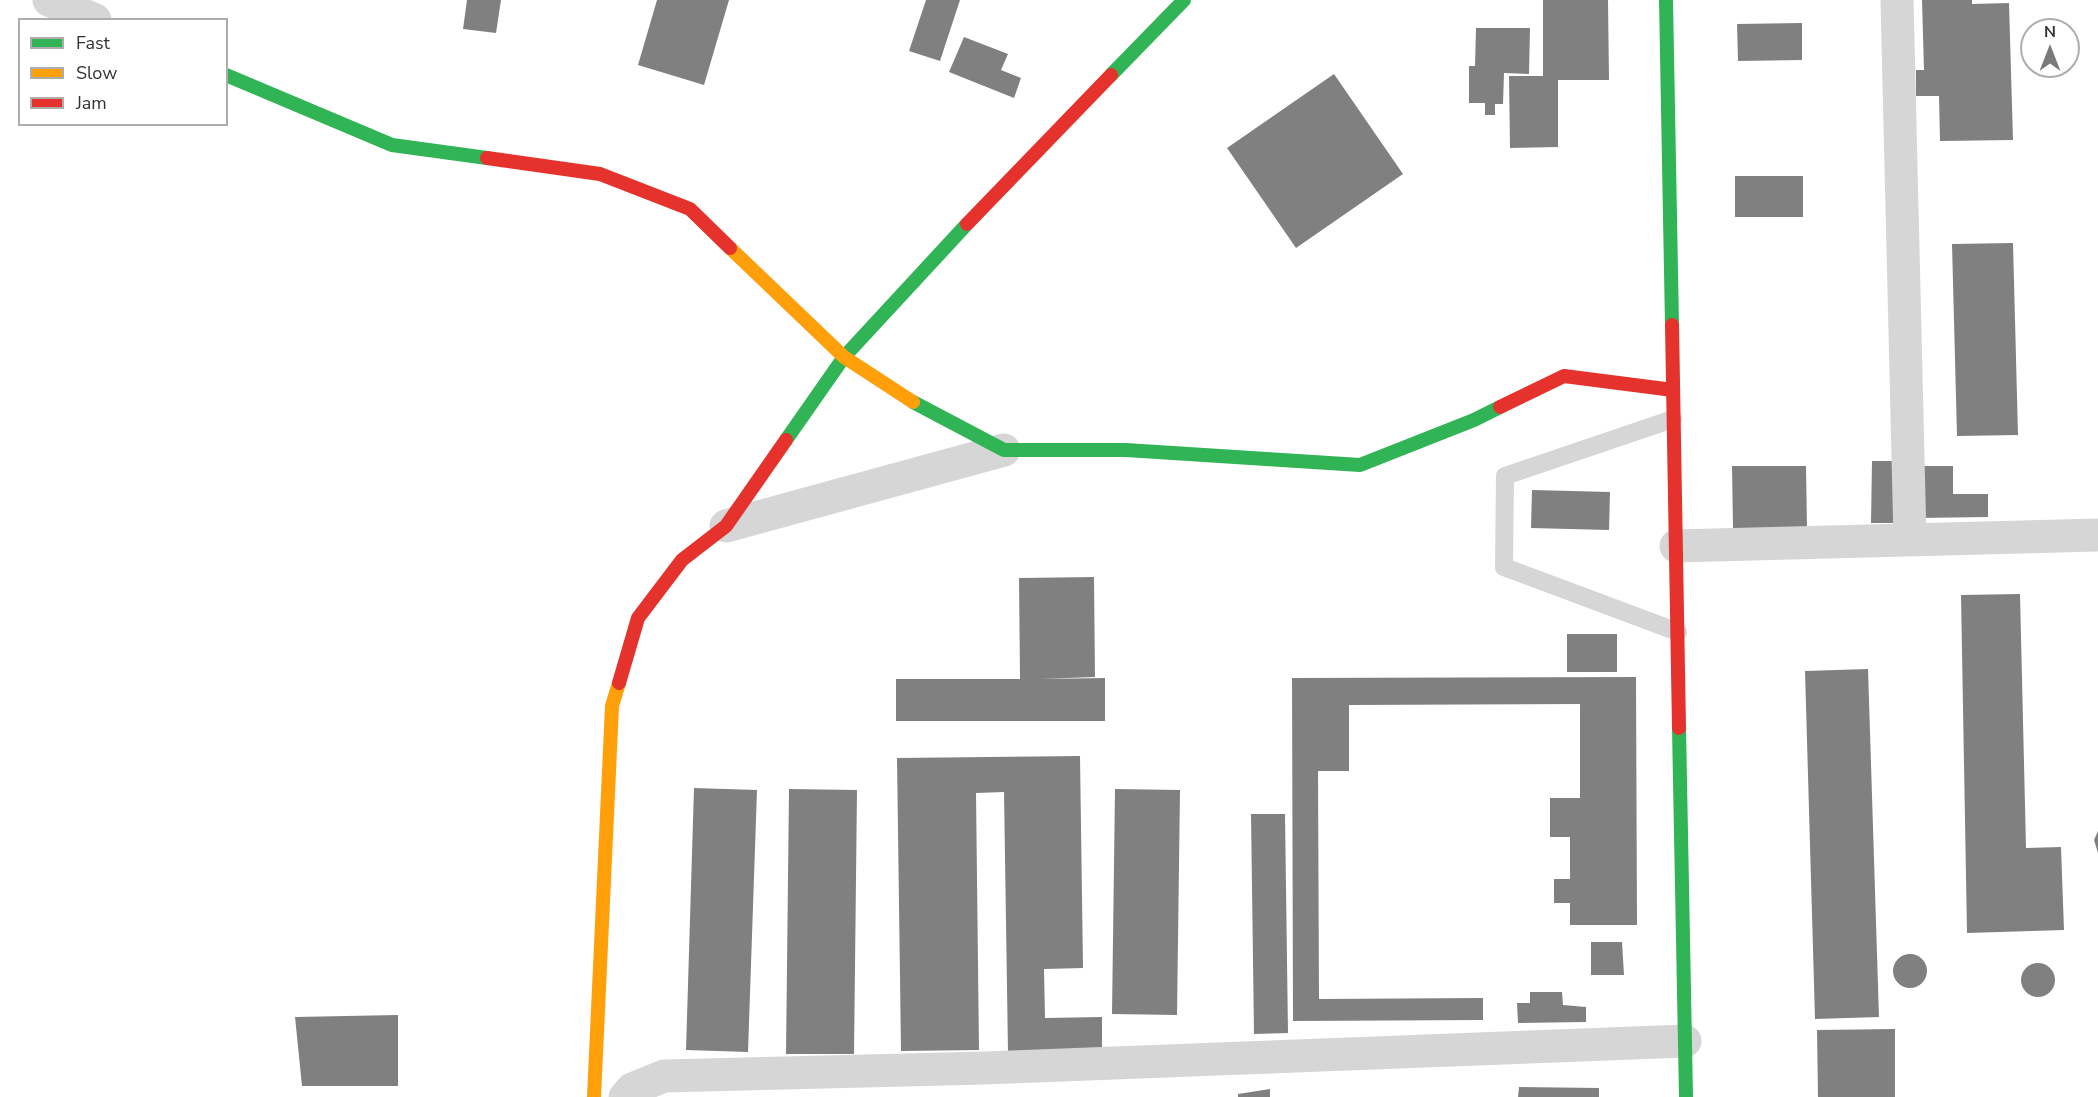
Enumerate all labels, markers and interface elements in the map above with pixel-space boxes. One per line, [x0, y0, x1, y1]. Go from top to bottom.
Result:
legend [18, 18, 228, 126]
north arrow [2020, 18, 2080, 78]
text: N [2044, 21, 2056, 43]
text: Fast [76, 31, 110, 55]
text: Slow [76, 61, 117, 85]
text: Jam [76, 91, 107, 115]

